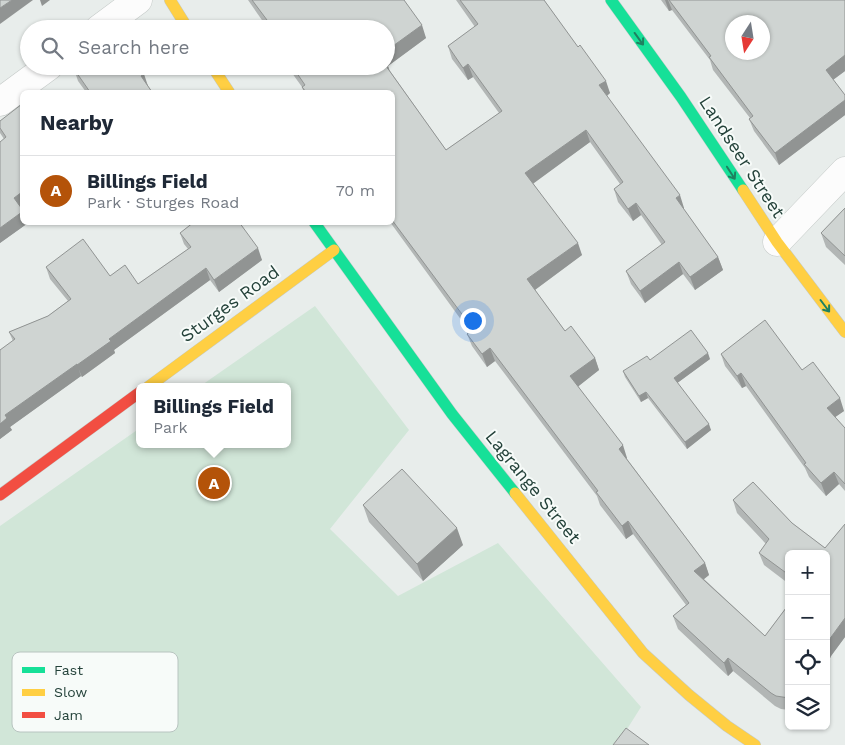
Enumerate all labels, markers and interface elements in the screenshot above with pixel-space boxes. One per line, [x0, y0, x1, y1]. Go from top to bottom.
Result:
north arrow [725, 15, 770, 60]
search box [20, 20, 395, 75]
one-way arrow [634, 32, 645, 46]
icon: search [38, 34, 66, 62]
text: Search here [78, 36, 189, 59]
street label: Landseer Street [695, 92, 790, 222]
text: Nearby [40, 110, 113, 135]
one-way arrow [727, 166, 737, 180]
text: Billings Field [87, 170, 208, 193]
text: A [51, 181, 61, 200]
text: 70 m [336, 181, 375, 200]
text: Park · Sturges Road [87, 193, 239, 212]
street label: Sturges Road [176, 261, 283, 346]
one-way arrow [820, 299, 831, 312]
your location [460, 308, 486, 334]
popup [136, 383, 291, 448]
text: Billings Field [153, 395, 274, 418]
text: Park [153, 418, 188, 437]
street label: Lagrange Street [481, 426, 586, 548]
pin: A [198, 464, 230, 502]
map controls [785, 550, 830, 730]
button: + [785, 550, 830, 595]
button: − [785, 595, 830, 640]
button: locate [785, 640, 830, 685]
legend [12, 652, 178, 732]
text: Fast [54, 662, 83, 678]
text: Slow [54, 684, 87, 700]
button: layers [785, 685, 830, 730]
text: Jam [54, 707, 83, 723]

